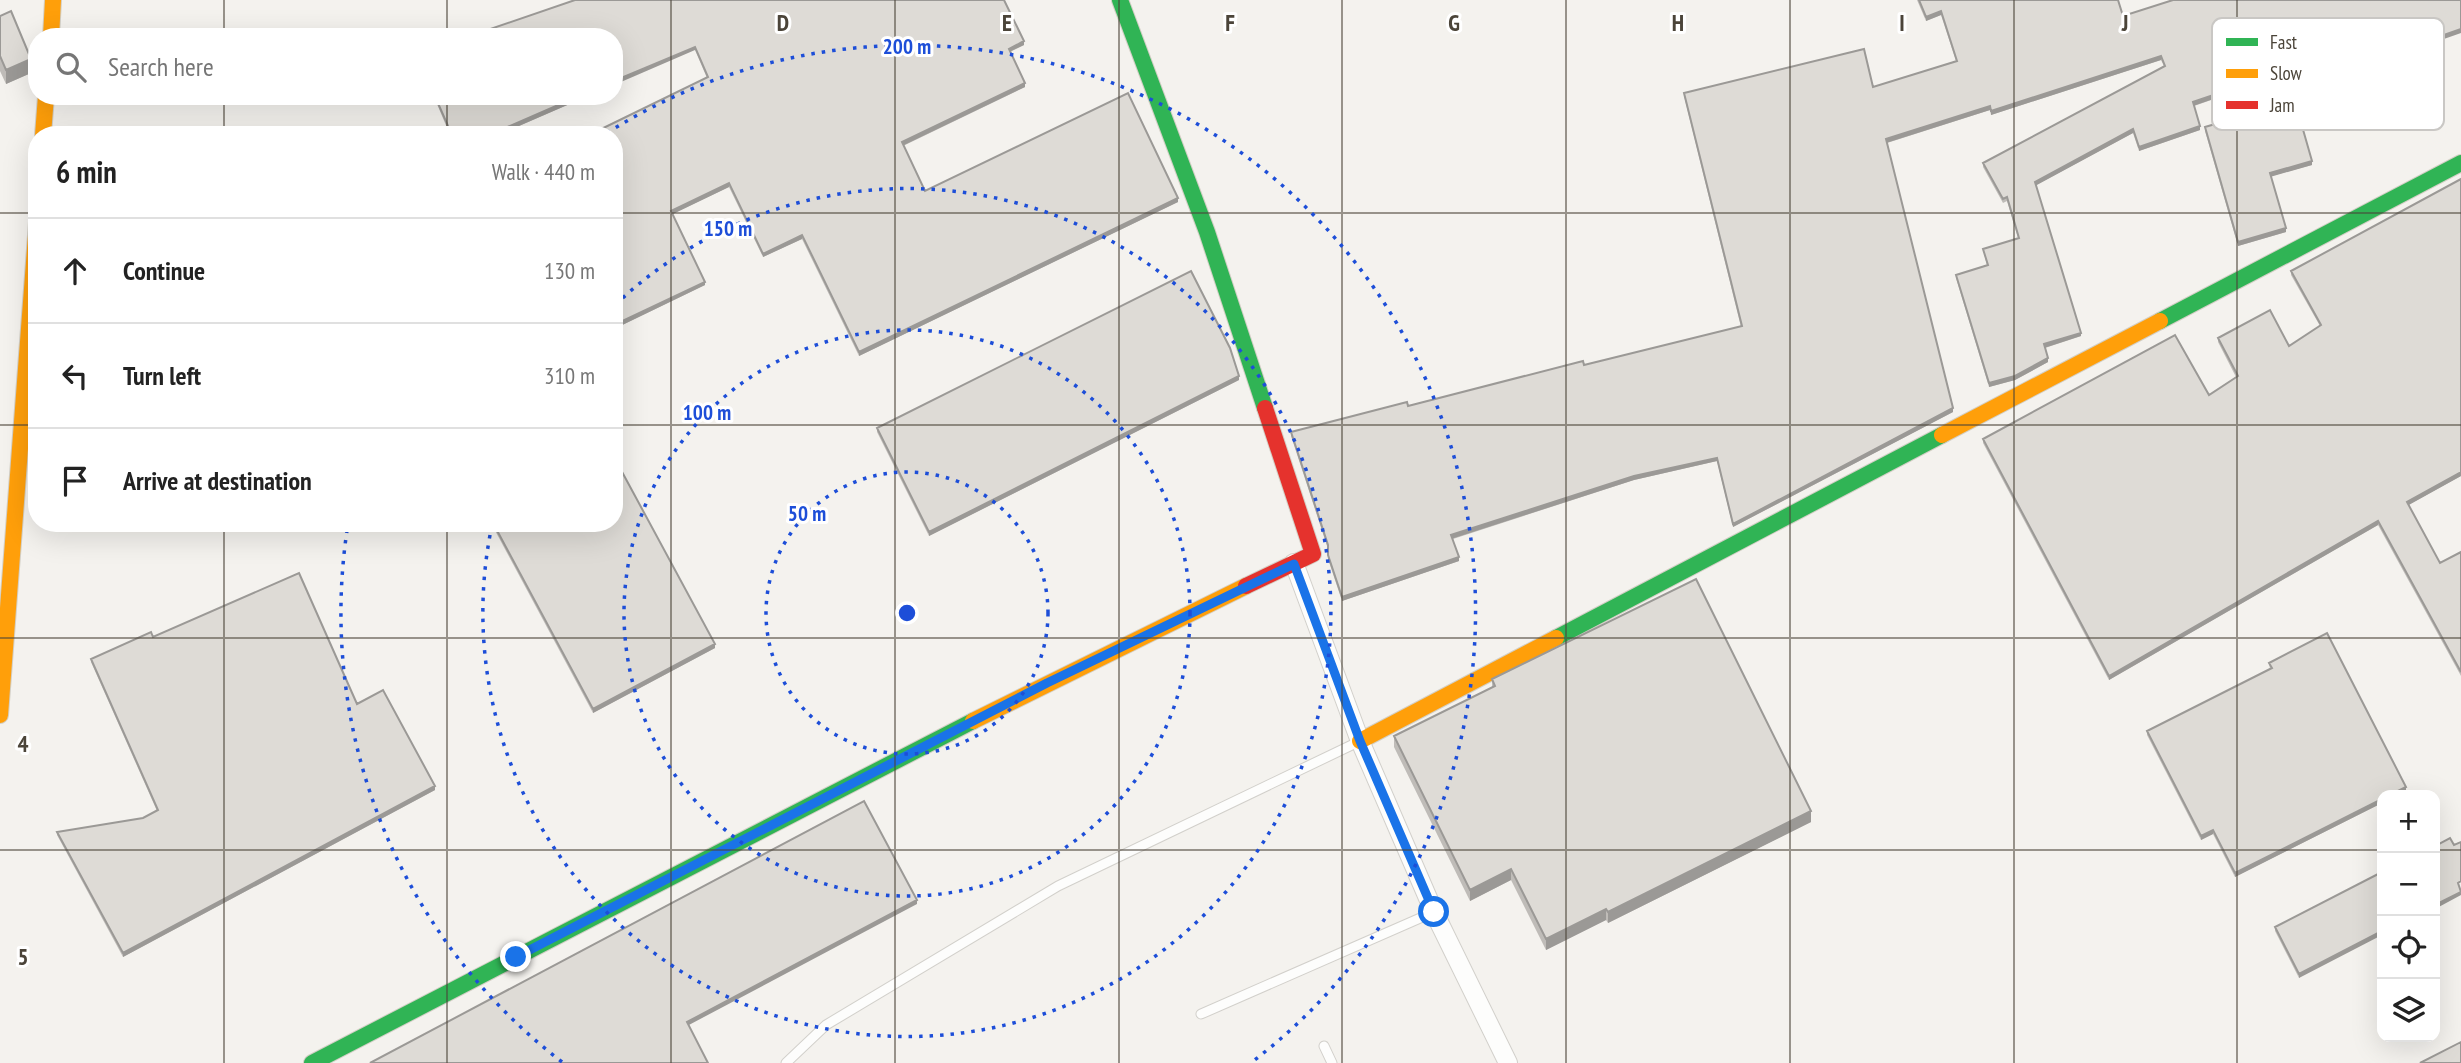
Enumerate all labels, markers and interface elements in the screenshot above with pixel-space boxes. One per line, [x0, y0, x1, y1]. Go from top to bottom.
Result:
text: D [777, 8, 789, 37]
text: E [1002, 8, 1012, 37]
text: F [1225, 8, 1235, 37]
text: G [1448, 8, 1460, 37]
text: H [1672, 8, 1684, 37]
text: I [1899, 8, 1905, 37]
text: J [2121, 8, 2128, 37]
legend [2212, 18, 2444, 130]
search box [28, 28, 623, 105]
text: Fast [2270, 30, 2298, 54]
text: 200 m [883, 33, 931, 60]
icon: search [52, 48, 90, 86]
text: Search here [108, 50, 214, 83]
text: Slow [2270, 61, 2303, 85]
text: Jam [2269, 93, 2295, 117]
text: 6 min [56, 152, 117, 191]
text: Walk · 440 m [492, 157, 595, 186]
text: 150 m [704, 215, 752, 242]
icon: ahead [56, 252, 94, 290]
text: Continue [123, 254, 205, 287]
text: 130 m [544, 256, 595, 285]
icon: left [56, 357, 94, 395]
text: Turn left [123, 359, 201, 392]
text: 310 m [544, 361, 595, 390]
text: 100 m [683, 399, 731, 426]
icon: arrive [56, 462, 94, 500]
text: Arrive at destination [123, 464, 312, 497]
text: 50 m [788, 500, 826, 527]
centre of rings [895, 601, 919, 625]
text: 4 [18, 729, 29, 758]
map controls [2377, 790, 2440, 1042]
button: + [2377, 790, 2440, 853]
button: − [2377, 853, 2440, 916]
route start [1418, 896, 1449, 927]
button: locate [2377, 916, 2440, 979]
route end [500, 941, 531, 972]
text: 5 [18, 942, 29, 971]
button: layers [2377, 979, 2440, 1042]

